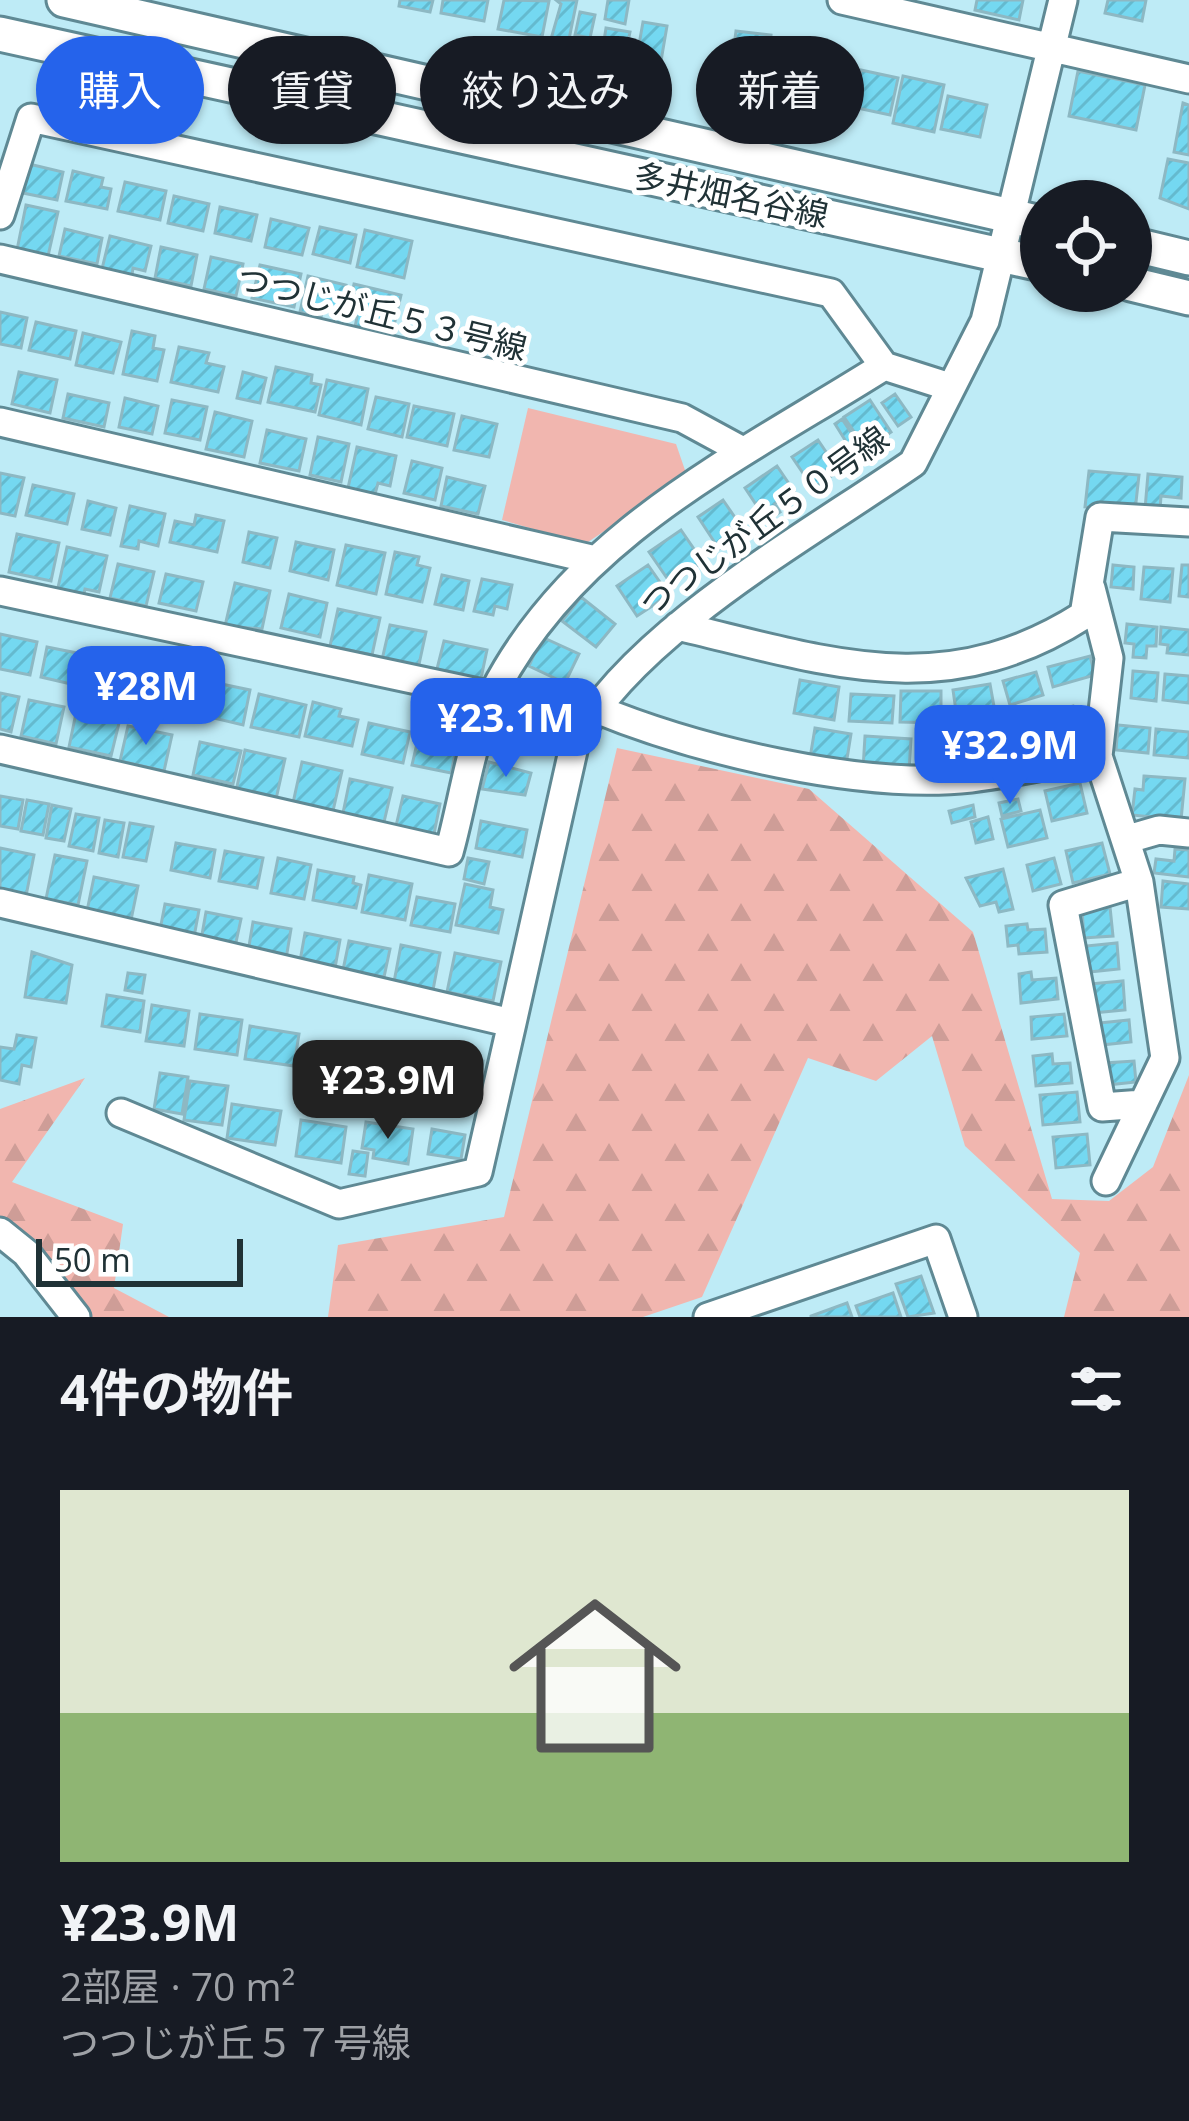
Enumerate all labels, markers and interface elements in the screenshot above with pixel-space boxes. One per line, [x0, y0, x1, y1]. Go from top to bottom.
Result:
chip: 購入 [36, 36, 204, 144]
chip: 賃貸 [228, 36, 396, 144]
chip: 絞り込み [420, 36, 672, 144]
chip: 新着 [696, 36, 864, 144]
street label: 多井畑名谷線 [630, 152, 833, 237]
map controls [1020, 180, 1152, 312]
button: locate [1020, 180, 1152, 312]
street label: つつじが丘５３号線 [233, 255, 532, 370]
street label: つつじが丘５０号線 [630, 415, 897, 626]
pin: ¥28M [75, 646, 217, 748]
text: ¥28M [94, 658, 198, 711]
pin: ¥23.1M [408, 678, 604, 780]
text: ¥23.1M [437, 690, 575, 743]
pin: ¥32.9M [912, 705, 1108, 807]
text: ¥32.9M [941, 717, 1079, 770]
pin: ¥23.9M [290, 1040, 486, 1142]
text: ¥23.9M [319, 1052, 457, 1105]
scale bar [36, 1233, 243, 1286]
text: 50 m [54, 1237, 131, 1282]
text: 4件の物件 [60, 1356, 293, 1426]
icon: filters [1063, 1356, 1129, 1422]
icon: home [487, 1568, 703, 1784]
text: ¥23.9M [60, 1886, 239, 1956]
text: 2部屋 · 70 m² [60, 1959, 295, 2012]
text: つつじが丘５７号線 [60, 2015, 411, 2068]

